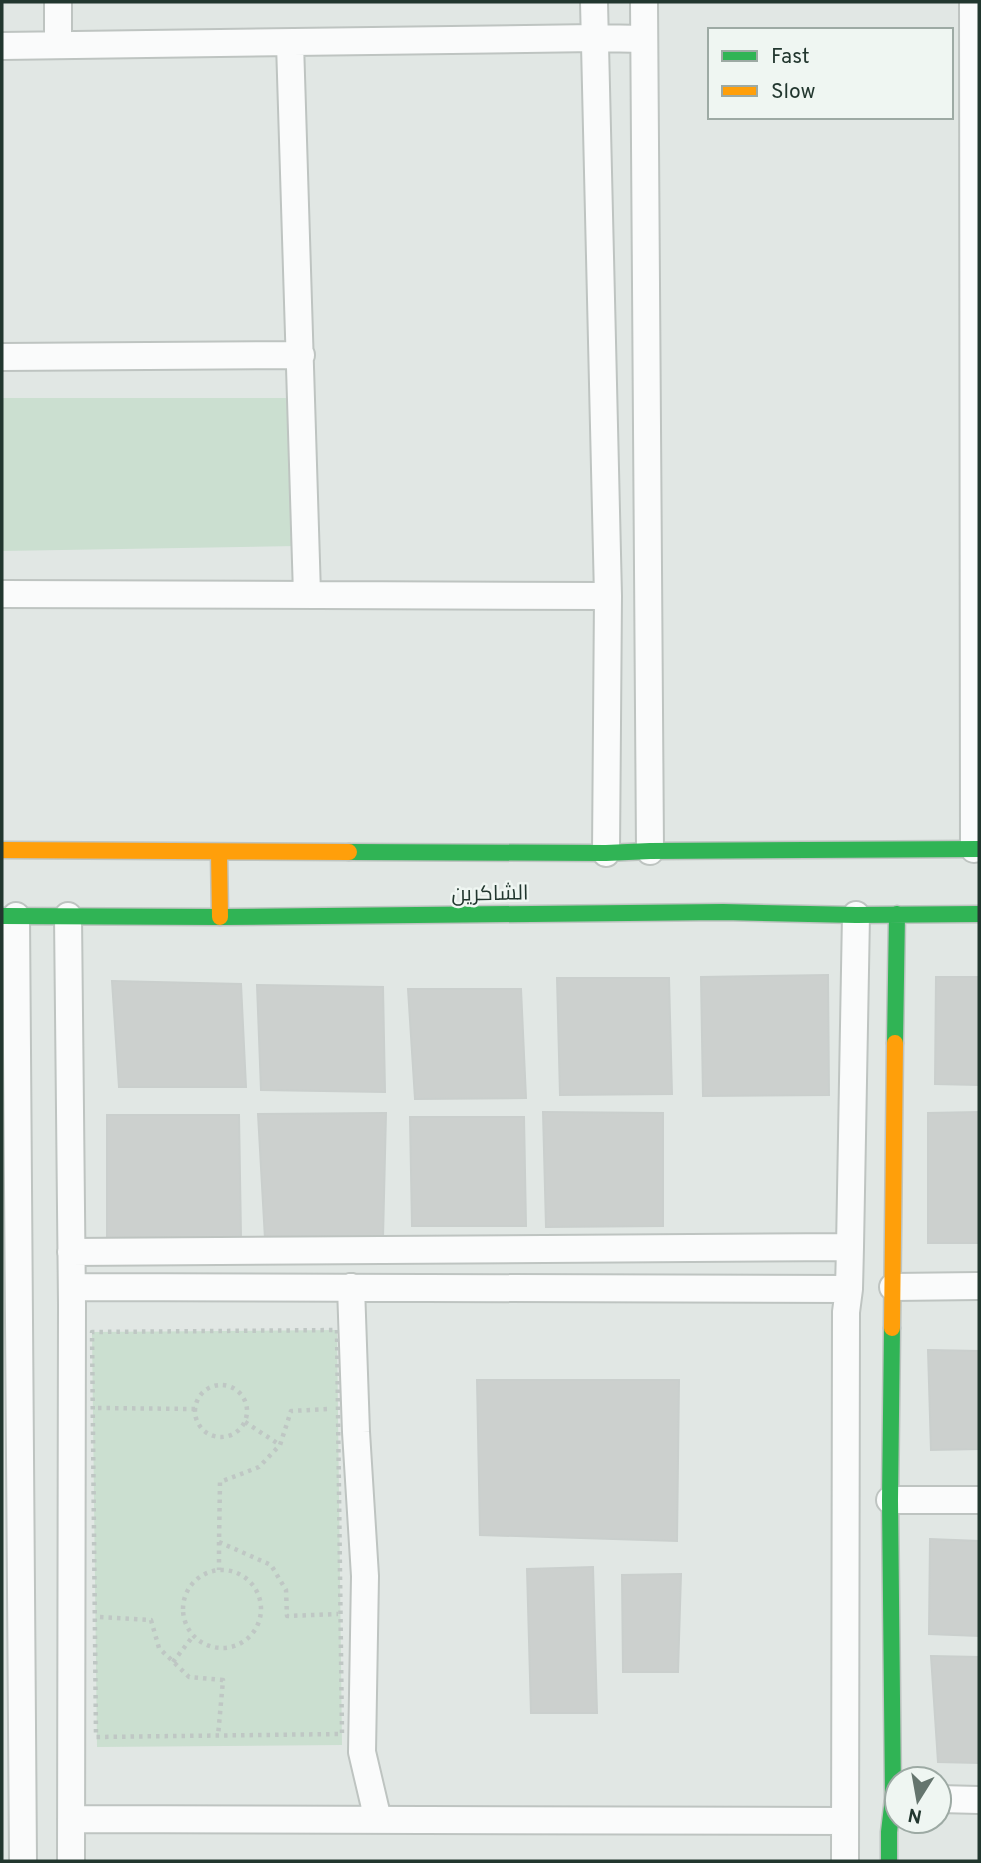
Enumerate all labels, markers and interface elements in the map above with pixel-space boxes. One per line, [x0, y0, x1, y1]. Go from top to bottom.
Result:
legend [708, 28, 953, 119]
text: Fast [771, 44, 810, 71]
text: Slow [771, 79, 816, 106]
street label: الشاكرين [451, 880, 529, 909]
north arrow [883, 1765, 953, 1835]
text: N [906, 1802, 924, 1828]

